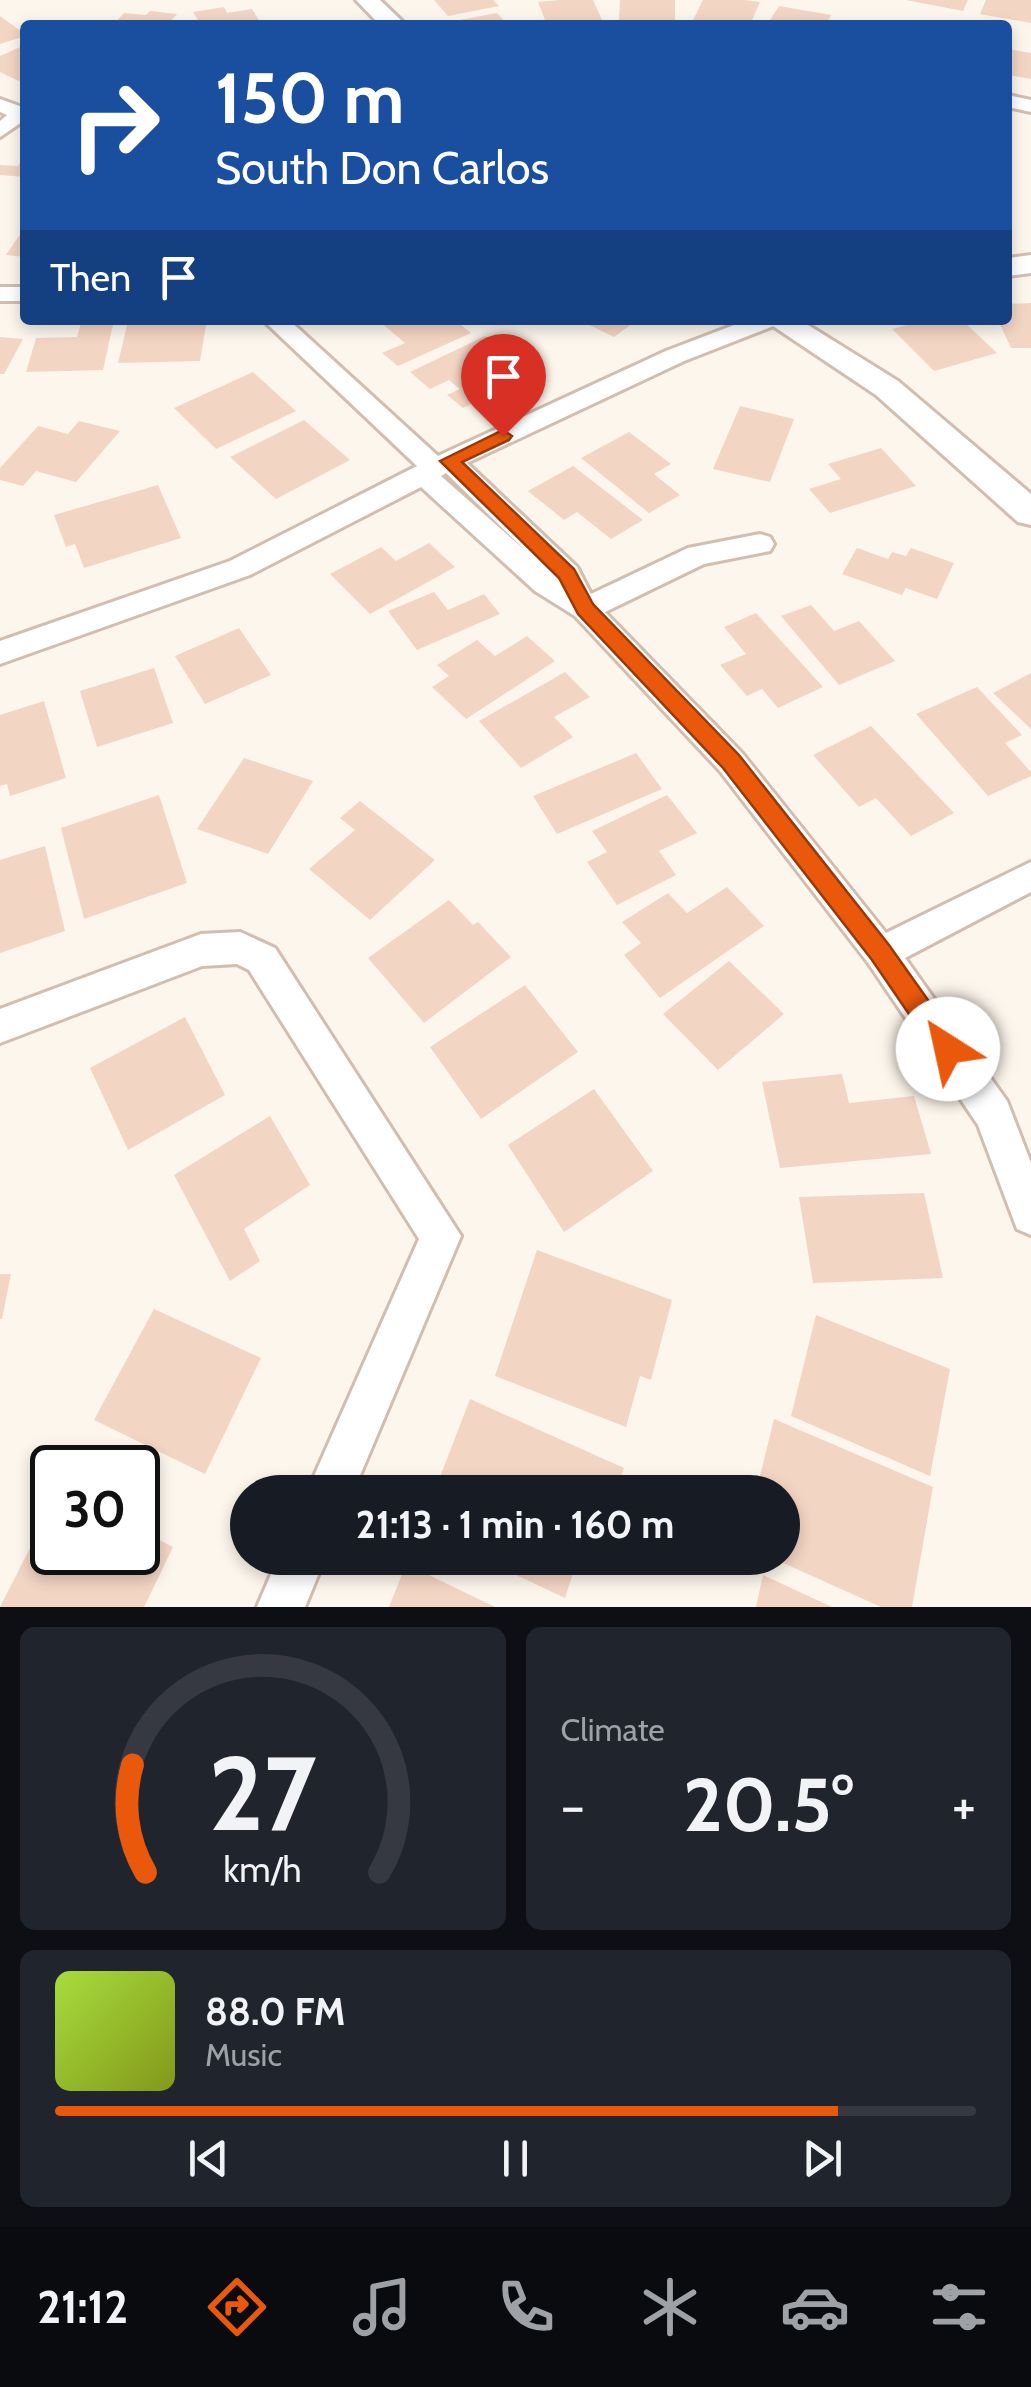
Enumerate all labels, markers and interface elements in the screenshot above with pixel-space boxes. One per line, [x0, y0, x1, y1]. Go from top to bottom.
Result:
text: 150 m [215, 55, 404, 141]
icon: right [50, 60, 180, 190]
text: South Don Carlos [215, 141, 549, 195]
icon: arrive [151, 250, 206, 305]
text: Then [50, 254, 131, 301]
pin [461, 334, 546, 437]
icon: arrive [476, 349, 531, 404]
position arrow [896, 997, 1000, 1101]
speed limit sign: 30 [30, 1445, 160, 1575]
text: 21:13 · 1 min · 160 m [356, 1501, 674, 1548]
text: Climate [561, 1710, 665, 1749]
text: 27 [209, 1730, 317, 1856]
text: 20.5° [683, 1759, 853, 1850]
text: − [561, 1772, 585, 1839]
text: + [952, 1772, 976, 1839]
text: km/h [224, 1848, 302, 1891]
text: 88.0 FM [205, 1988, 345, 2035]
text: Music [205, 2035, 282, 2074]
icon: previous [181, 2131, 236, 2186]
icon: pause [488, 2131, 543, 2186]
icon: next [795, 2131, 850, 2186]
icon: directions [202, 2272, 272, 2342]
icon: music [347, 2272, 417, 2342]
icon: phone [491, 2272, 561, 2342]
icon: climate [635, 2272, 705, 2342]
icon: car [780, 2272, 850, 2342]
icon: filters [924, 2272, 994, 2342]
text: 21:12 [37, 2280, 128, 2334]

